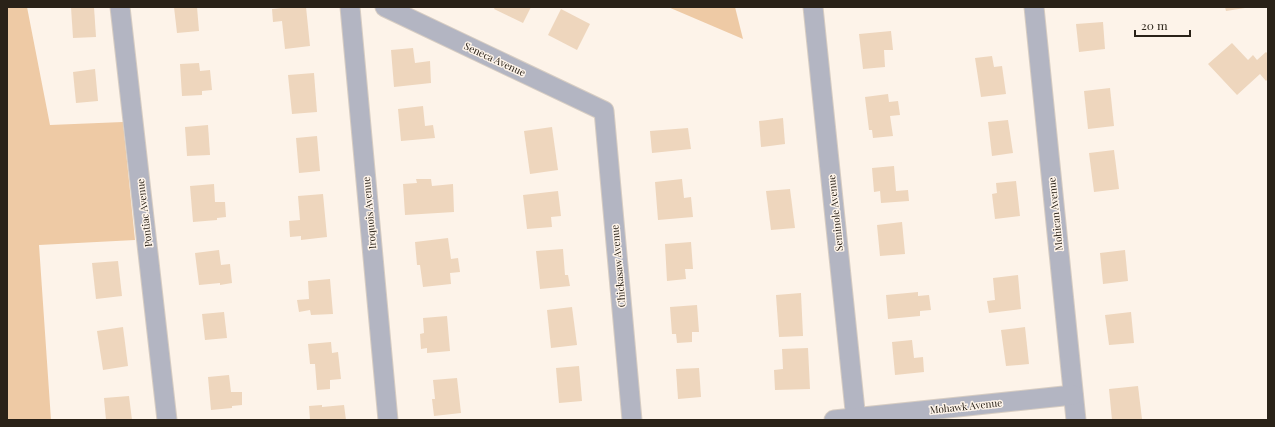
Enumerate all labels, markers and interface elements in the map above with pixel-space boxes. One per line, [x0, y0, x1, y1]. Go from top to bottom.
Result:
scale bar [1135, 12, 1190, 38]
text: 20 m [1141, 17, 1168, 33]
street label: Seneca Avenue [462, 39, 528, 79]
street label: Seminole Avenue [824, 174, 846, 252]
street label: Iroquois Avenue [359, 176, 379, 250]
street label: Mohican Avenue [1044, 177, 1066, 251]
street label: Pontiac Avenue [133, 178, 155, 248]
street label: Chickasaw Avenue [607, 224, 629, 308]
street label: Mohawk Avenue [929, 395, 1003, 417]

